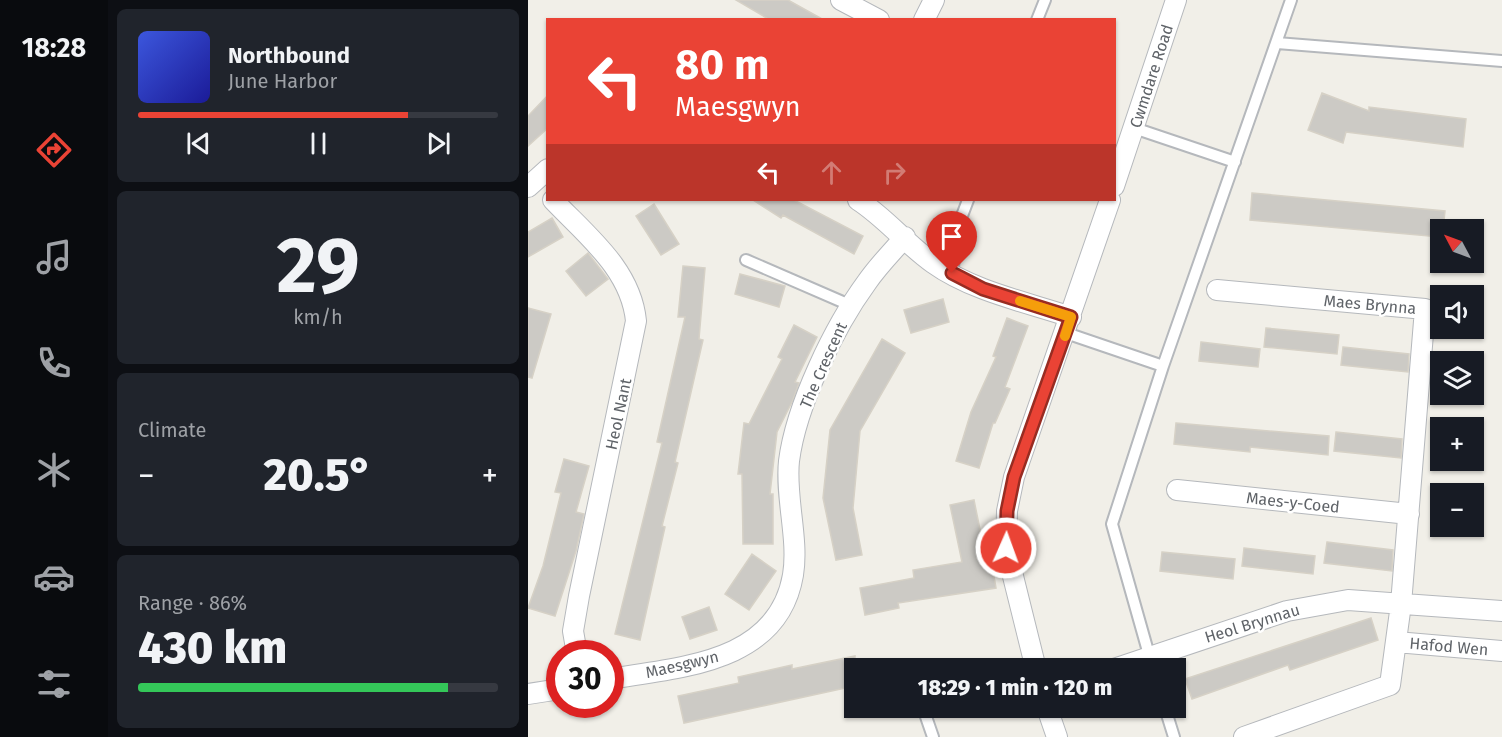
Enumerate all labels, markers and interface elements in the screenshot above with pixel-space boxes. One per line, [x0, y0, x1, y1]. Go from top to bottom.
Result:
street label: Cwmdare Road [1126, 22, 1177, 130]
text: 18:28 [22, 32, 86, 64]
text: 80 m [675, 40, 769, 90]
text: Northbound [228, 42, 350, 69]
icon: left [576, 42, 654, 120]
text: June Harbor [228, 69, 337, 93]
text: Maesgwyn [675, 91, 801, 123]
icon: previous [182, 127, 215, 160]
icon: pause [302, 127, 335, 160]
icon: next [422, 127, 455, 160]
icon: directions [33, 129, 75, 171]
icon: left [752, 156, 785, 189]
icon: ahead [815, 156, 848, 189]
icon: right [878, 156, 911, 189]
pin [926, 211, 977, 273]
text: 29 [276, 219, 360, 313]
north arrow [1430, 219, 1484, 273]
map controls [1430, 219, 1484, 537]
icon: arrive [935, 220, 968, 253]
icon: music [33, 236, 75, 278]
button: sound [1430, 285, 1484, 339]
street label: Maes Brynna [1323, 291, 1417, 318]
text: km/h [293, 305, 343, 329]
street label: The Crescent [796, 319, 851, 411]
icon: phone [33, 342, 75, 384]
button: layers [1430, 351, 1484, 405]
street label: Heol Nant [602, 376, 635, 452]
button: + [1430, 417, 1484, 471]
text: Climate [138, 418, 206, 442]
text: 20.5° [263, 448, 373, 502]
icon: climate [33, 449, 75, 491]
text: − [138, 456, 155, 496]
text: + [482, 456, 498, 496]
button: − [1430, 483, 1484, 537]
street label: Maes-y-Coed [1245, 488, 1341, 517]
position arrow [974, 516, 1038, 580]
icon: car [33, 556, 75, 598]
text: Range · 86% [138, 591, 247, 615]
street label: Heol Brynnau [1202, 600, 1302, 647]
text: 430 km [138, 621, 287, 675]
street label: Hafod Wen [1409, 634, 1489, 659]
speed limit sign: 30 [546, 640, 624, 718]
street label: Maesgwyn [644, 647, 720, 682]
icon: filters [33, 663, 75, 705]
text: 18:29 · 1 min · 120 m [918, 674, 1112, 701]

